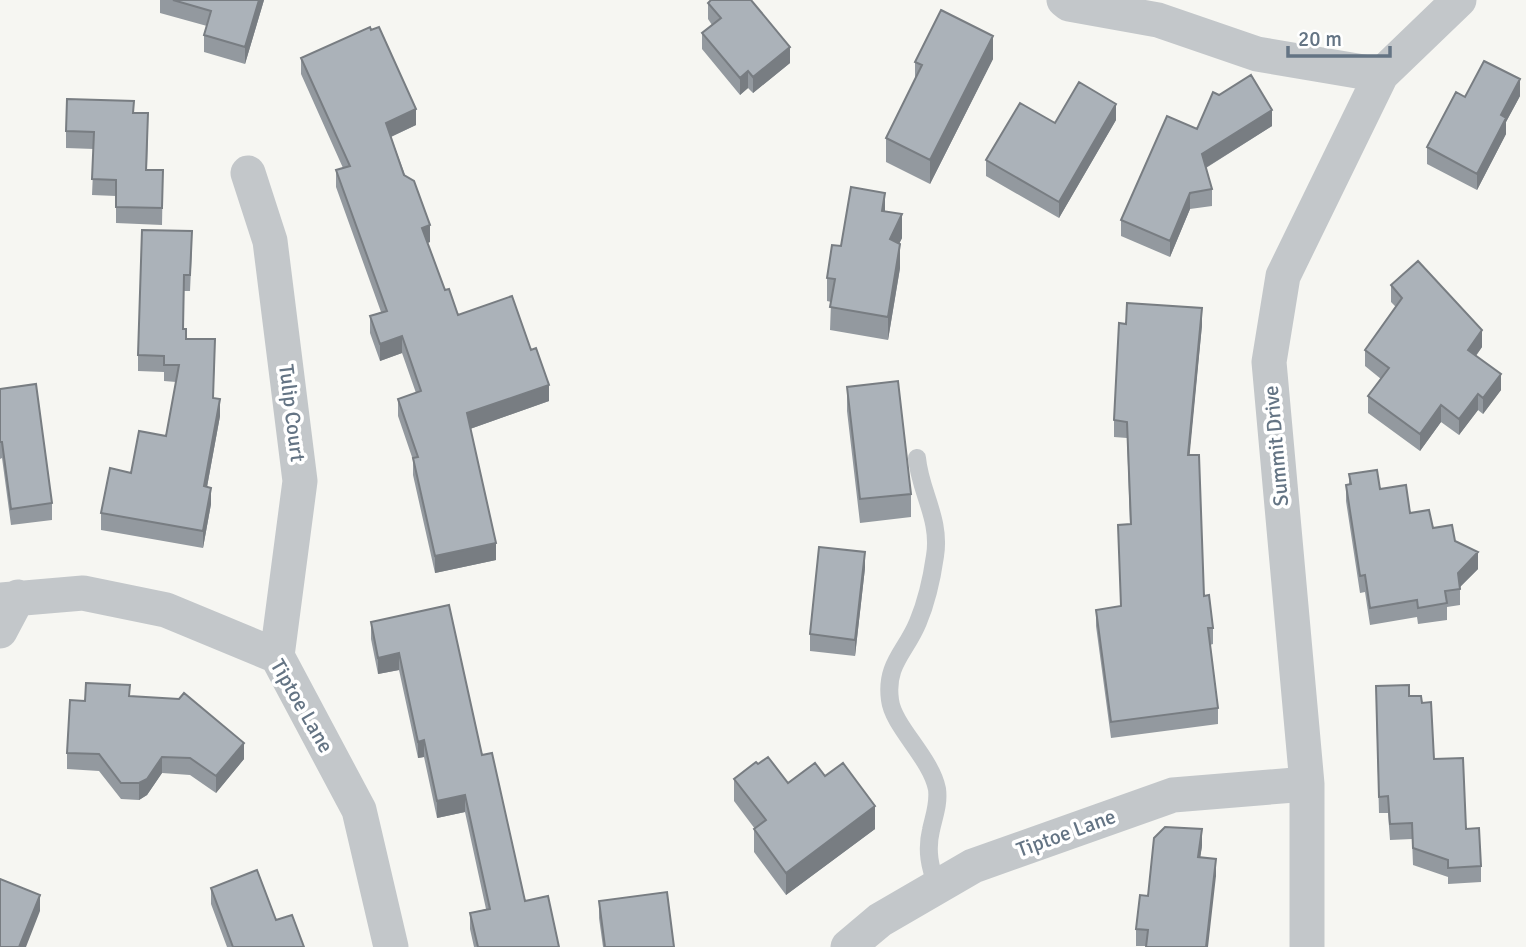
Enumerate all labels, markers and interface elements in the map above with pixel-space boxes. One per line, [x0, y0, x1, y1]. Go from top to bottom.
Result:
scale bar [1288, 14, 1390, 58]
text: 20 m [1298, 26, 1342, 52]
street label: Tulip Court [273, 363, 311, 463]
street label: Summit Drive [1258, 385, 1294, 507]
street label: Tiptoe Lane [265, 655, 339, 757]
street label: Tiptoe Lane [1013, 803, 1119, 863]

